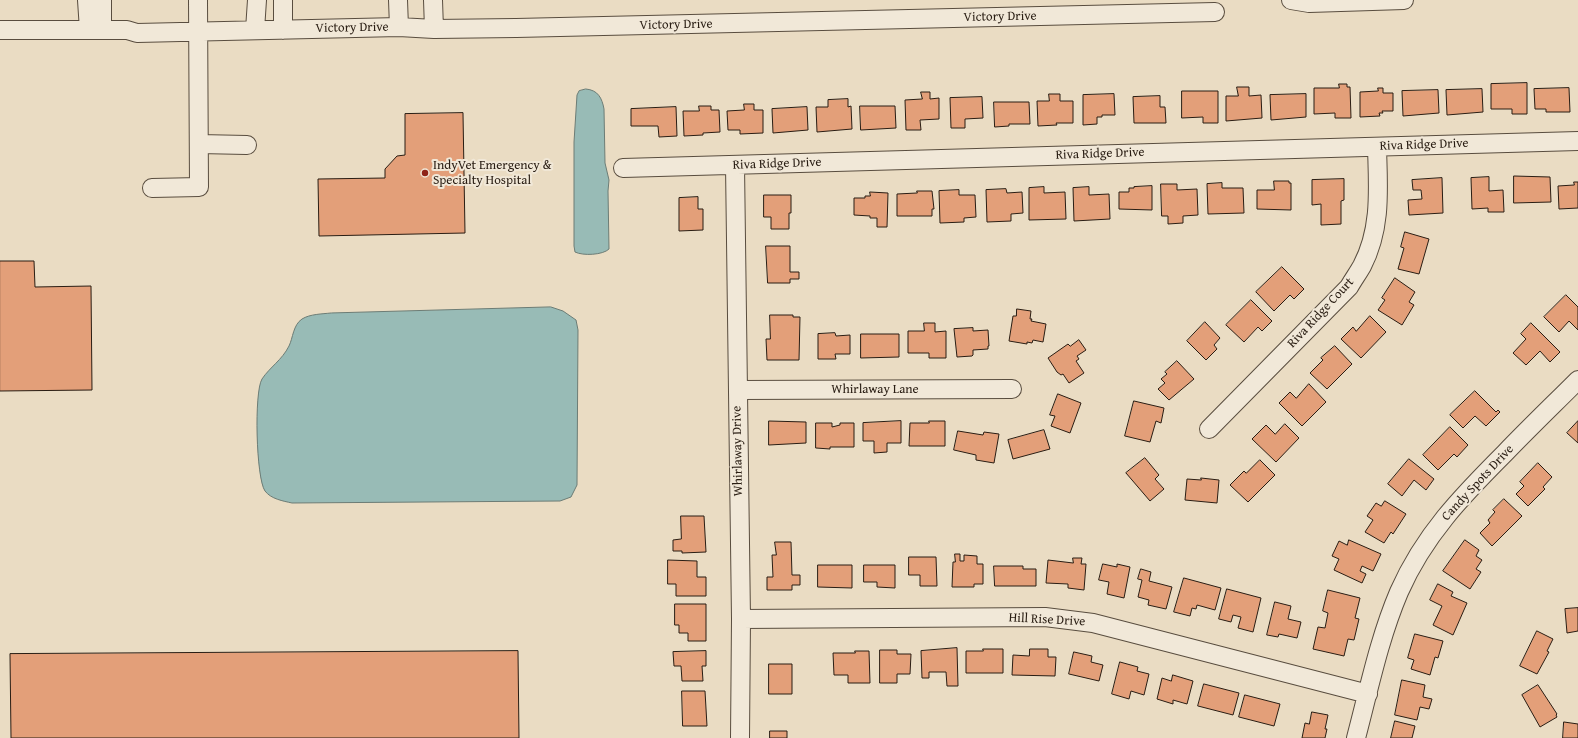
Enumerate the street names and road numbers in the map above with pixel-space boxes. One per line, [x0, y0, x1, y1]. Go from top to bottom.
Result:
street label: Victory Drive [963, 9, 1037, 25]
street label: Victory Drive [639, 17, 713, 33]
street label: Victory Drive [315, 20, 389, 36]
street label: Riva Ridge Drive [1379, 136, 1469, 154]
street label: Riva Ridge Drive [1055, 145, 1145, 163]
street label: Riva Ridge Drive [732, 155, 822, 173]
street label: Riva Ridge Court [1284, 275, 1358, 351]
street label: Whirlaway Lane [831, 382, 919, 398]
street label: Whirlaway Drive [729, 406, 747, 496]
street label: Candy Spots Drive [1439, 442, 1517, 524]
street label: Hill Rise Drive [1008, 610, 1086, 630]

